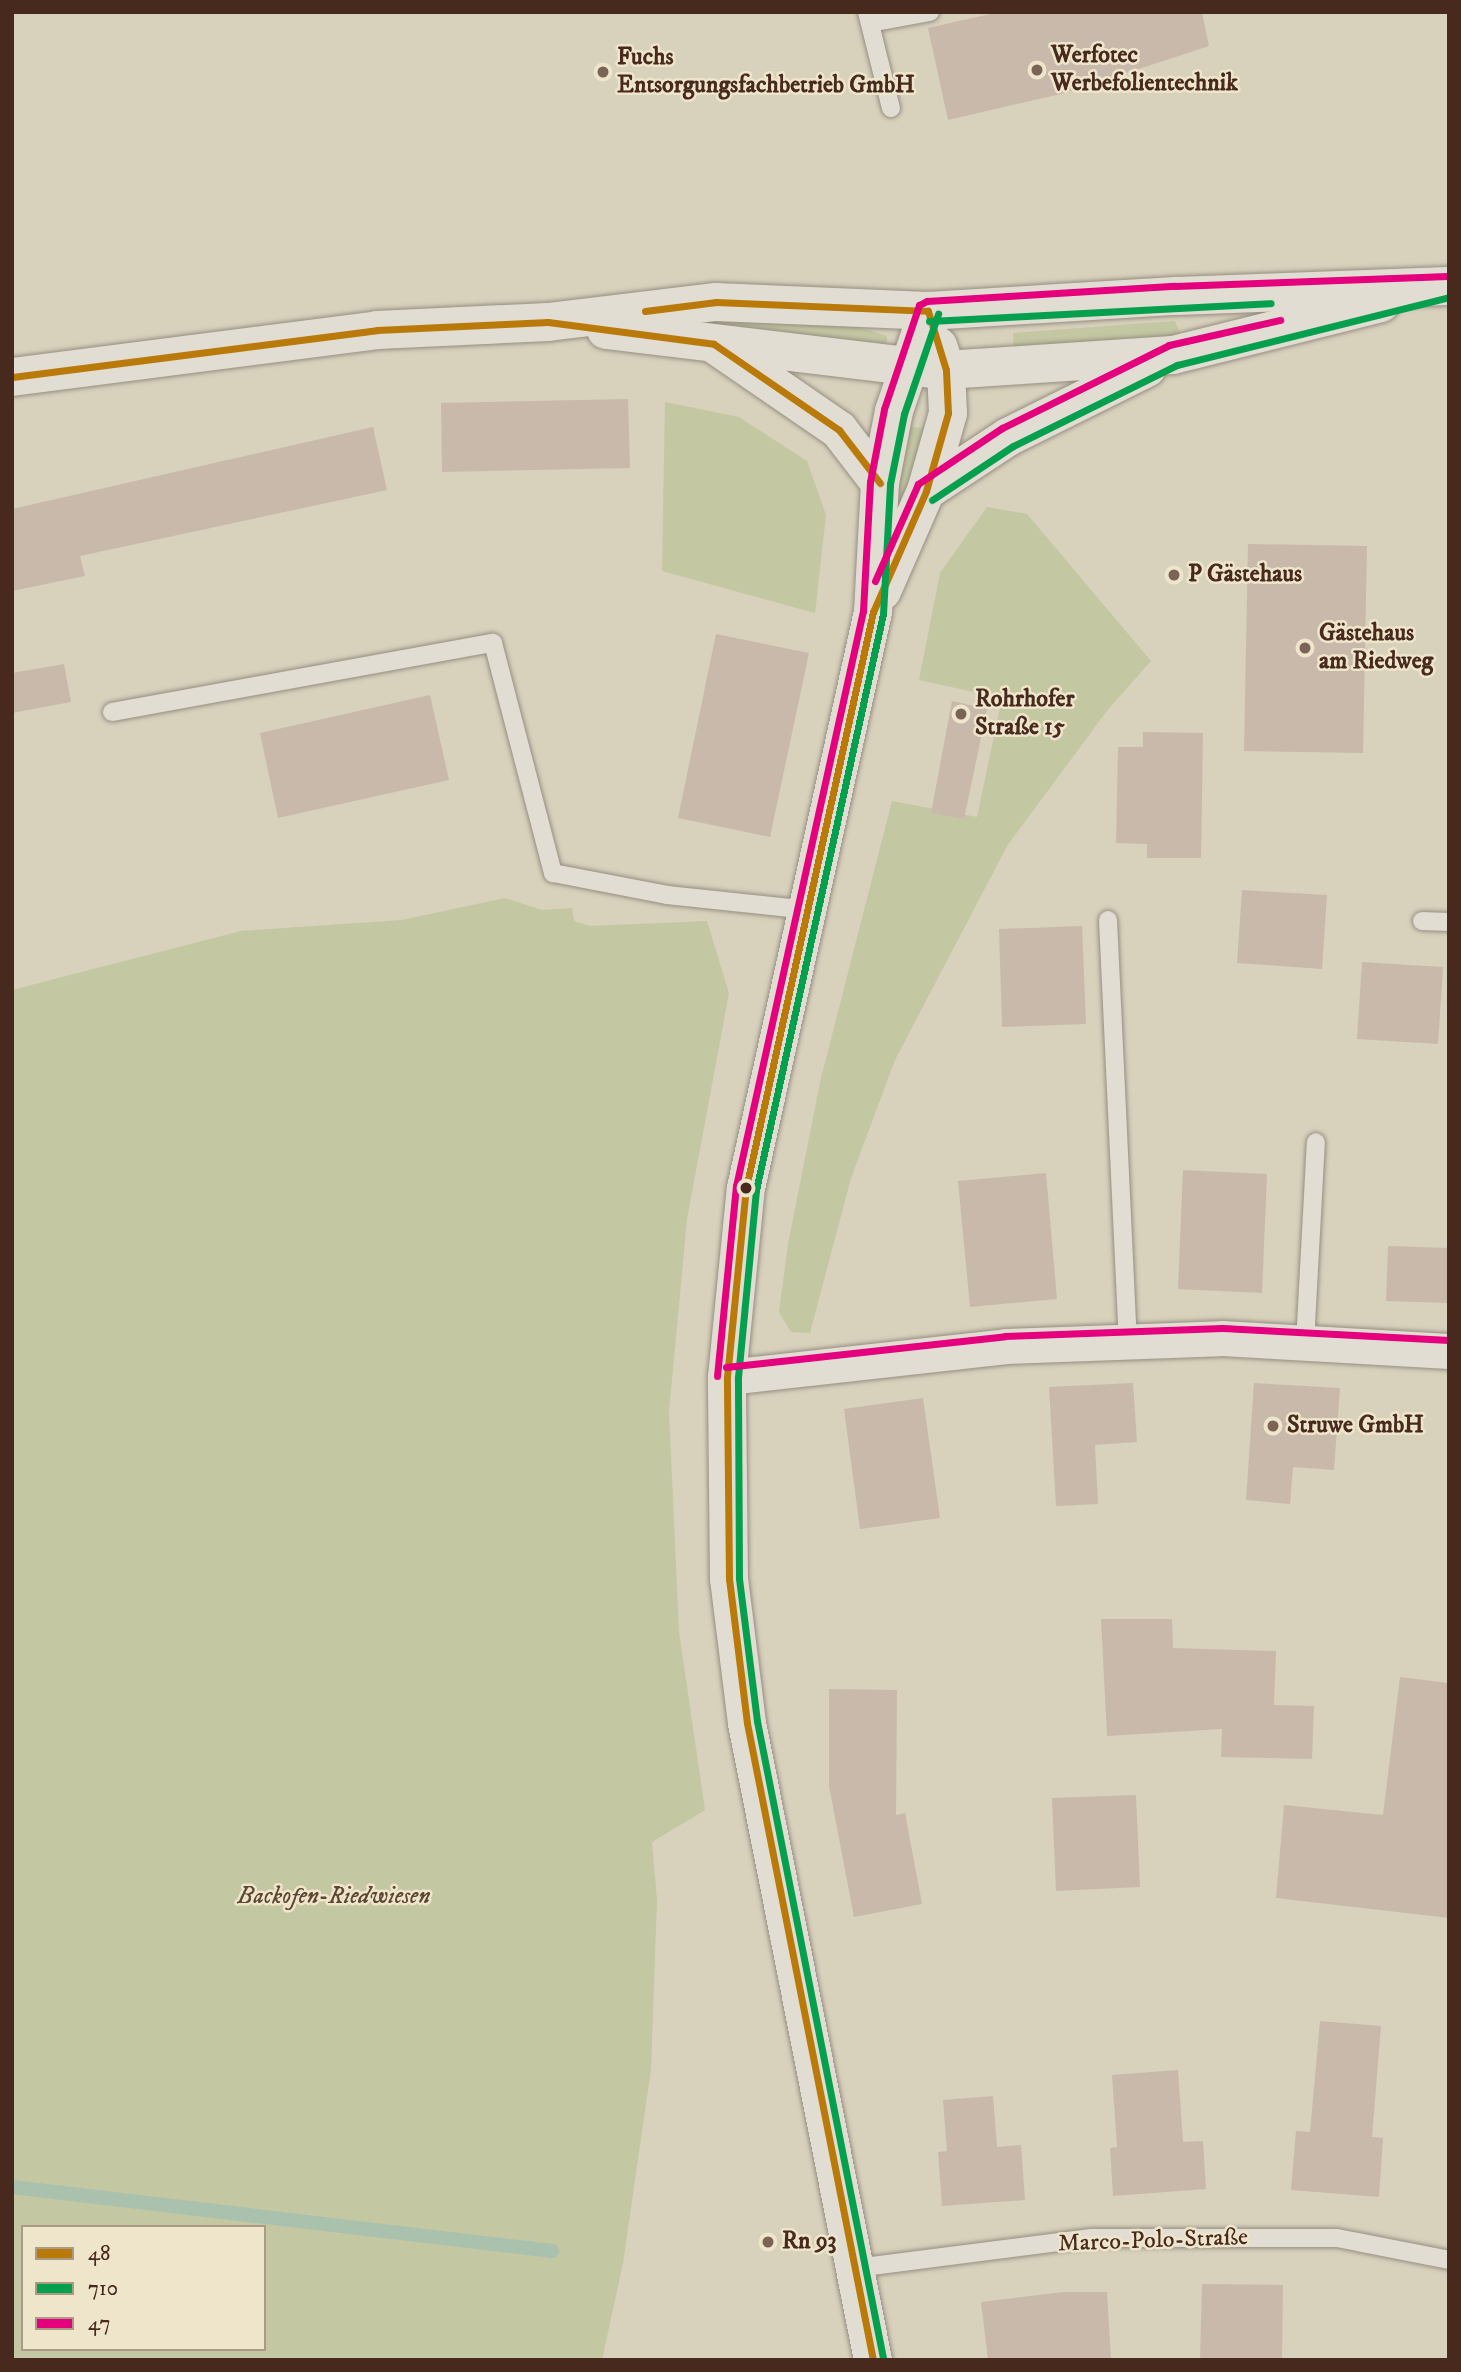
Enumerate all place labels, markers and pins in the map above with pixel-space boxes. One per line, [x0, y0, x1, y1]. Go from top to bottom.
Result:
place label: Werfotec Werbefolientechnik [1051, 42, 1238, 98]
place label: Fuchs Entsorgungsfachbetrieb GmbH [617, 44, 915, 100]
marker: Werfotec Werbefolientechnik [1029, 62, 1045, 78]
marker: Fuchs Entsorgungsfachbetrieb GmbH [595, 64, 611, 80]
place label: P Gästehaus [1188, 561, 1302, 589]
marker: P Gästehaus [1166, 567, 1182, 583]
place label: Gästehaus am Riedweg [1319, 620, 1433, 676]
marker: Gästehaus am Riedweg [1297, 640, 1313, 656]
place label: Rohrhofer Straße 15 [975, 686, 1074, 742]
marker: Rohrhofer Straße 15 [953, 706, 969, 722]
unlabelled marker [739, 1181, 753, 1195]
place label: Struwe GmbH [1287, 1412, 1424, 1440]
marker: Struwe GmbH [1265, 1418, 1281, 1434]
place label: Rn 93 [782, 2228, 837, 2256]
marker: Rn 93 [760, 2234, 776, 2250]

